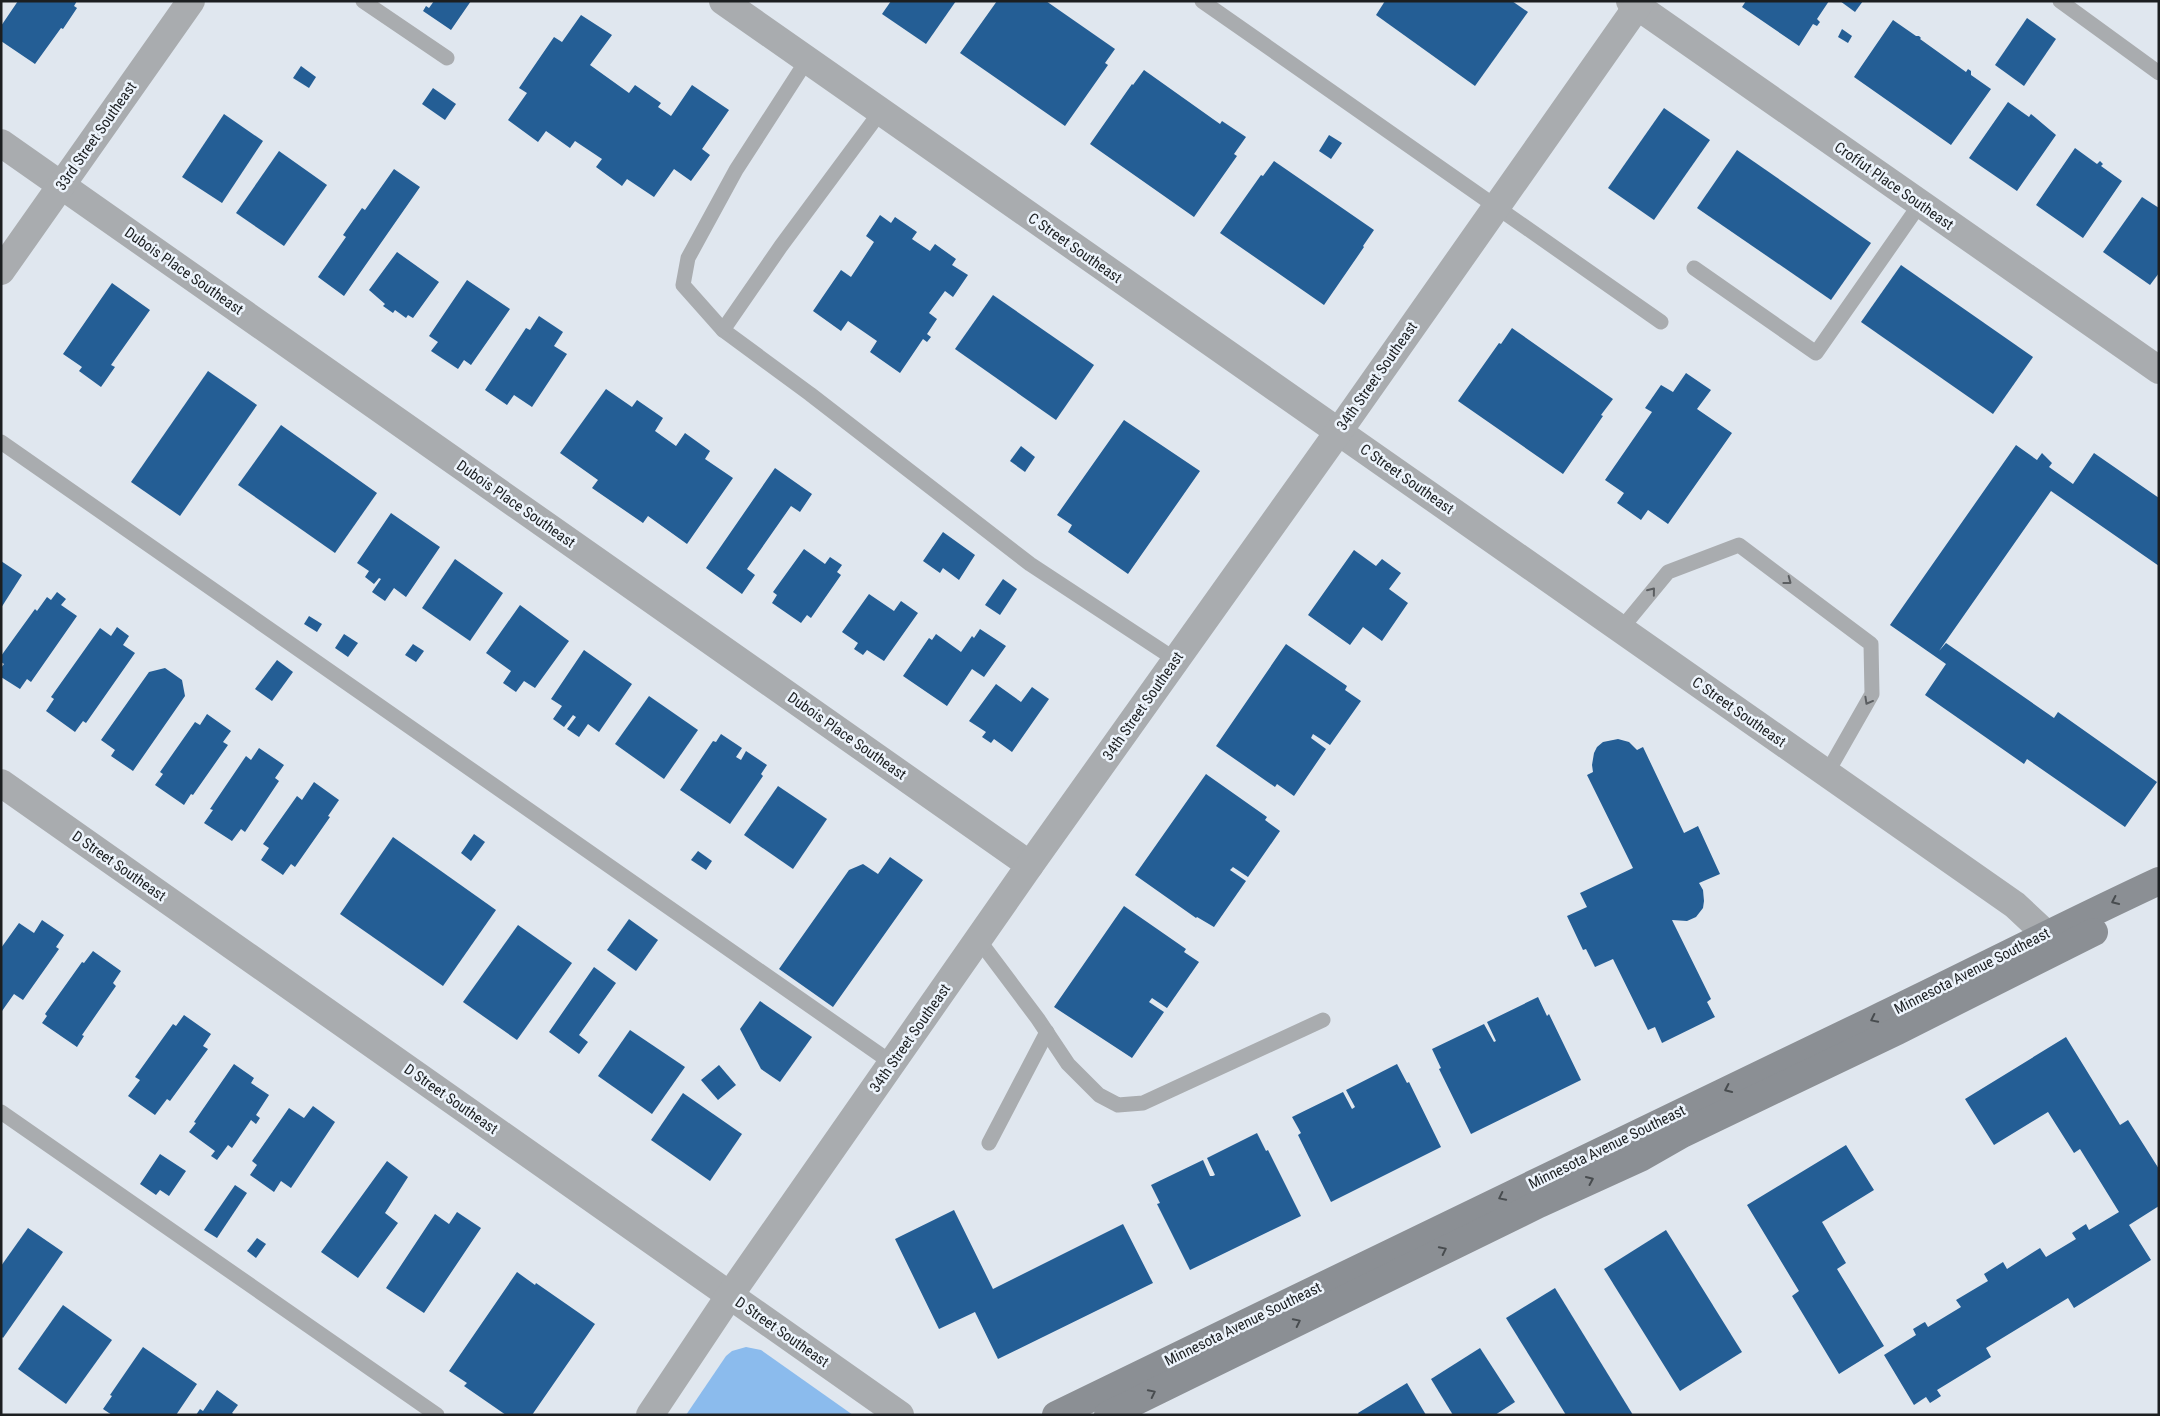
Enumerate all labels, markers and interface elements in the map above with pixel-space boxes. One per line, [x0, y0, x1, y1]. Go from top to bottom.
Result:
street label: 33rd Street Southeast [52, 78, 140, 194]
street label: Croffut Place Southeast [1831, 138, 1957, 234]
street label: C Street Southeast [1025, 209, 1125, 287]
street label: Dubois Place Southeast [121, 223, 247, 319]
street label: 34th Street Southeast [1333, 318, 1421, 434]
street label: C Street Southeast [1357, 440, 1457, 518]
street label: Dubois Place Southeast [453, 456, 579, 552]
one-way arrow [1782, 576, 1791, 584]
one-way arrow [1646, 588, 1655, 597]
street label: 34th Street Southeast [1099, 648, 1187, 764]
street label: C Street Southeast [1689, 673, 1789, 751]
street label: Dubois Place Southeast [784, 688, 910, 784]
one-way arrow [1864, 696, 1874, 705]
street label: D Street Southeast [69, 827, 169, 905]
one-way arrow [2111, 895, 2120, 906]
street label: Minnesota Avenue Southeast [1891, 924, 2053, 1018]
street label: 34th Street Southeast [866, 980, 954, 1096]
one-way arrow [1871, 1013, 1880, 1023]
street label: D Street Southeast [401, 1060, 501, 1138]
one-way arrow [1724, 1083, 1733, 1094]
street label: Minnesota Avenue Southeast [1526, 1101, 1688, 1193]
one-way arrow [1585, 1176, 1594, 1187]
one-way arrow [1499, 1191, 1508, 1201]
one-way arrow [1438, 1246, 1447, 1256]
street label: Minnesota Avenue Southeast [1162, 1278, 1324, 1370]
street label: D Street Southeast [732, 1293, 832, 1371]
one-way arrow [1292, 1318, 1301, 1328]
one-way arrow [1146, 1389, 1155, 1399]

